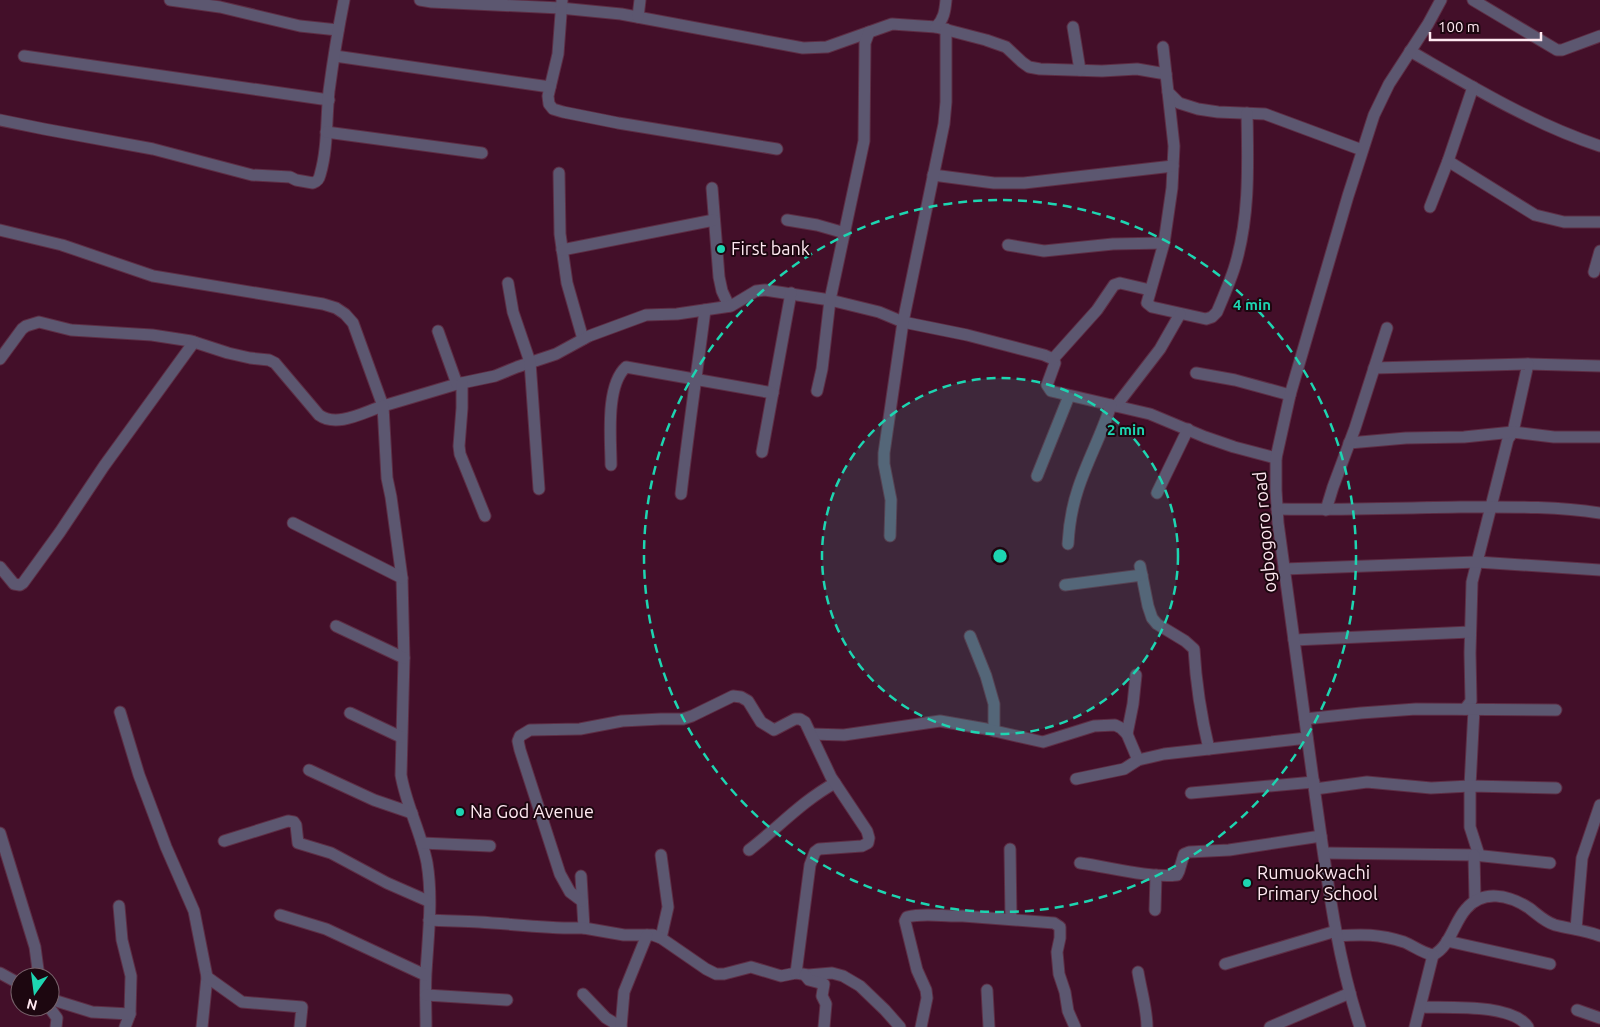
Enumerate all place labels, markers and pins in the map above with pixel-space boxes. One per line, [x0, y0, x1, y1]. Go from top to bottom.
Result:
place label: First bank [731, 238, 810, 258]
marker: First bank [715, 243, 727, 255]
centre of rings [991, 547, 1009, 565]
place label: Na God Avenue [470, 801, 594, 821]
marker: Na God Avenue [454, 806, 466, 818]
place label: Rumuokwachi Primary School [1257, 862, 1378, 903]
marker: Rumuokwachi Primary School [1241, 877, 1253, 889]

